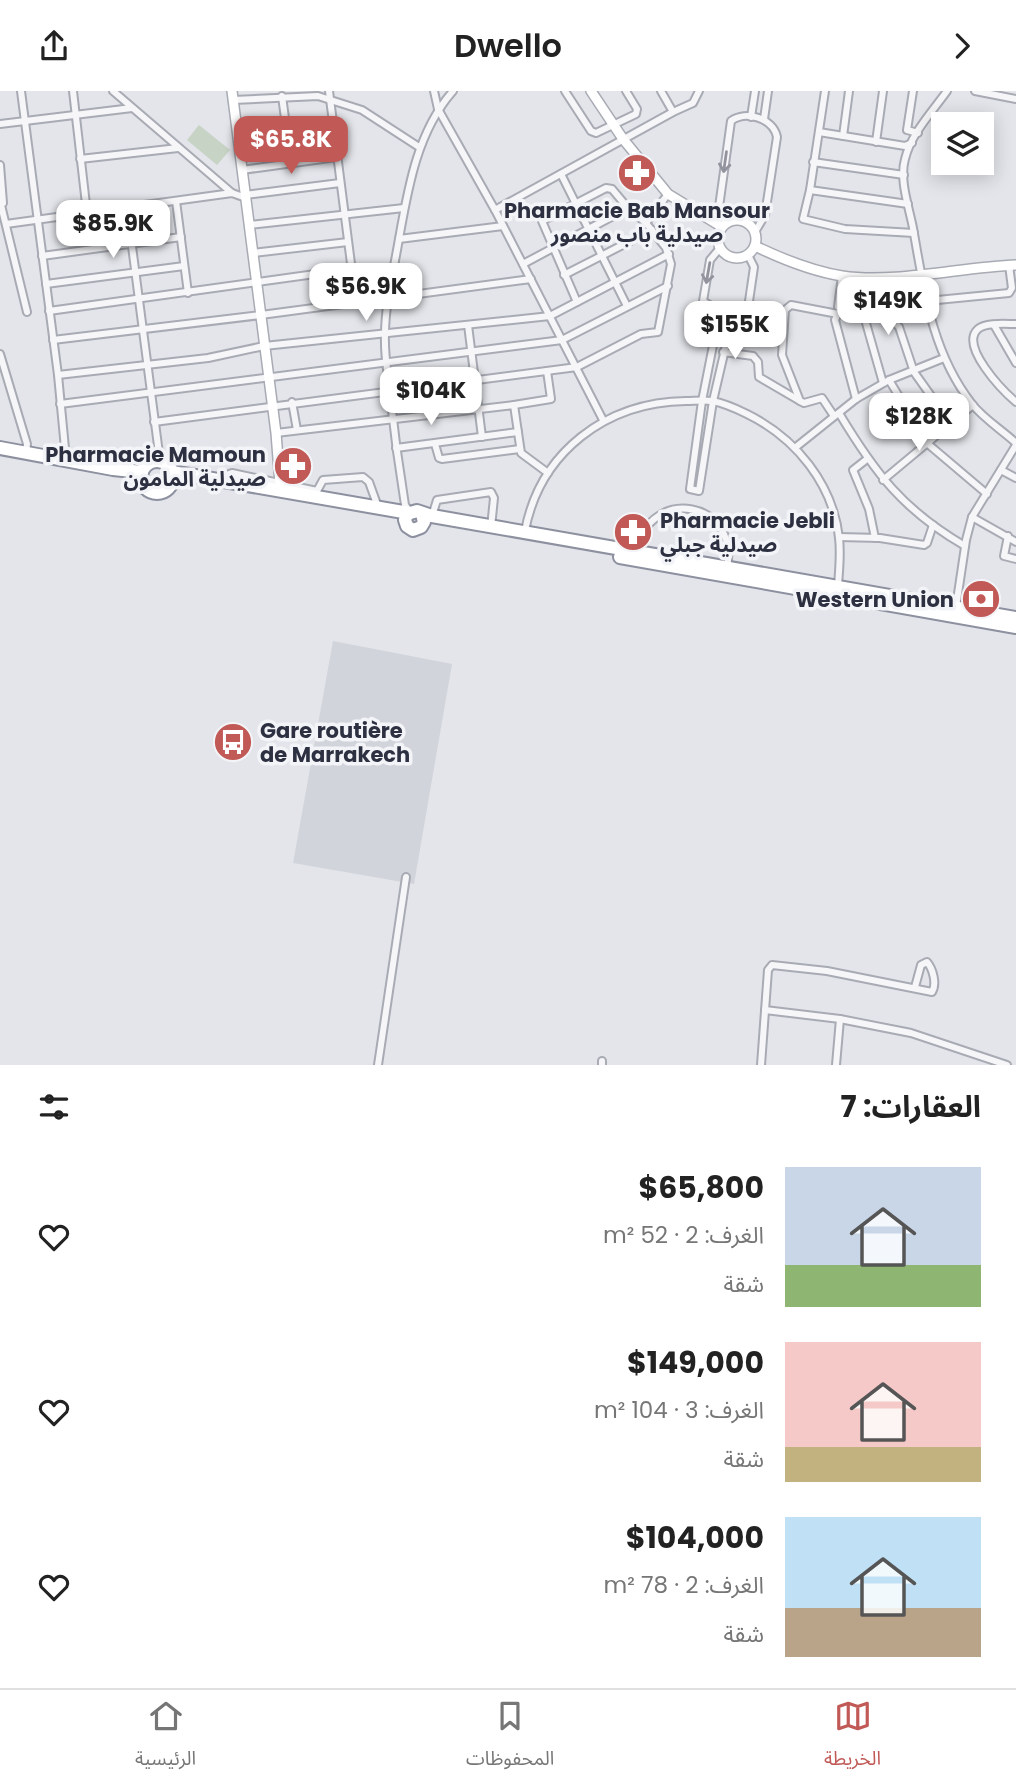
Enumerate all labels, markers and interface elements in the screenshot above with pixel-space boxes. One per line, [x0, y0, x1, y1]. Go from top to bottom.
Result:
text: Dwello [454, 23, 562, 68]
icon: share [35, 27, 73, 65]
icon: forward [943, 27, 981, 65]
map controls [931, 112, 994, 175]
button: layers [931, 112, 994, 175]
pin: $65.8K [234, 116, 348, 176]
text: $65.8K [250, 123, 332, 155]
one-way arrow [718, 150, 731, 173]
pharmacy icon: Pharmacie Bab Mansour صيدلية باب منصور [616, 152, 658, 194]
place label: Pharmacie Bab Mansour صيدلية باب منصور [504, 196, 770, 249]
pin: $85.9K [56, 201, 170, 260]
text: $85.9K [72, 207, 154, 239]
one-way arrow [701, 261, 714, 284]
pin: $56.9K [309, 264, 423, 323]
text: $56.9K [325, 270, 407, 302]
pin: $149K [839, 278, 937, 337]
text: $149K [853, 284, 923, 316]
pin: $155K [686, 301, 784, 361]
text: $155K [700, 308, 770, 340]
pin: $104K [382, 367, 480, 427]
text: $104K [396, 374, 466, 406]
pin: $128K [870, 393, 968, 453]
text: $128K [885, 400, 953, 432]
place label: Pharmacie Mamoun صيدلية المامون [45, 440, 266, 493]
pharmacy icon: Pharmacie Mamoun صيدلية المامون [272, 445, 314, 487]
place label: Pharmacie Jebli صيدلية جبلي [660, 506, 835, 561]
pharmacy icon: Pharmacie Jebli صيدلية جبلي [612, 511, 654, 553]
bank icon: Western Union [960, 578, 1002, 620]
place label: Western Union [796, 585, 954, 614]
place label: Gare routière de Marrakech [260, 716, 410, 769]
bus stop icon: Gare routière de Marrakech [212, 721, 254, 763]
text: العقارات: 7 [841, 1085, 981, 1128]
icon: filters [35, 1088, 73, 1126]
text: $65,800 [638, 1166, 764, 1209]
icon: home [841, 1195, 925, 1279]
icon: heart [35, 1218, 73, 1256]
text: الغرف: 2 · 52 m² [603, 1219, 764, 1251]
text: شقة [723, 1268, 764, 1300]
text: $149,000 [627, 1341, 764, 1384]
icon: home [841, 1370, 925, 1454]
icon: heart [35, 1393, 73, 1431]
text: الغرف: 3 · 104 m² [594, 1394, 764, 1426]
text: شقة [723, 1443, 764, 1475]
text: $104,000 [626, 1516, 764, 1559]
icon: home [841, 1545, 925, 1629]
icon: heart [35, 1568, 73, 1606]
text: الغرف: 2 · 78 m² [604, 1569, 764, 1601]
text: شقة [723, 1618, 764, 1650]
tab: الرئيسية [135, 1697, 196, 1779]
tab: المحفوظات [466, 1697, 554, 1779]
tab: الخريطة [824, 1697, 881, 1779]

